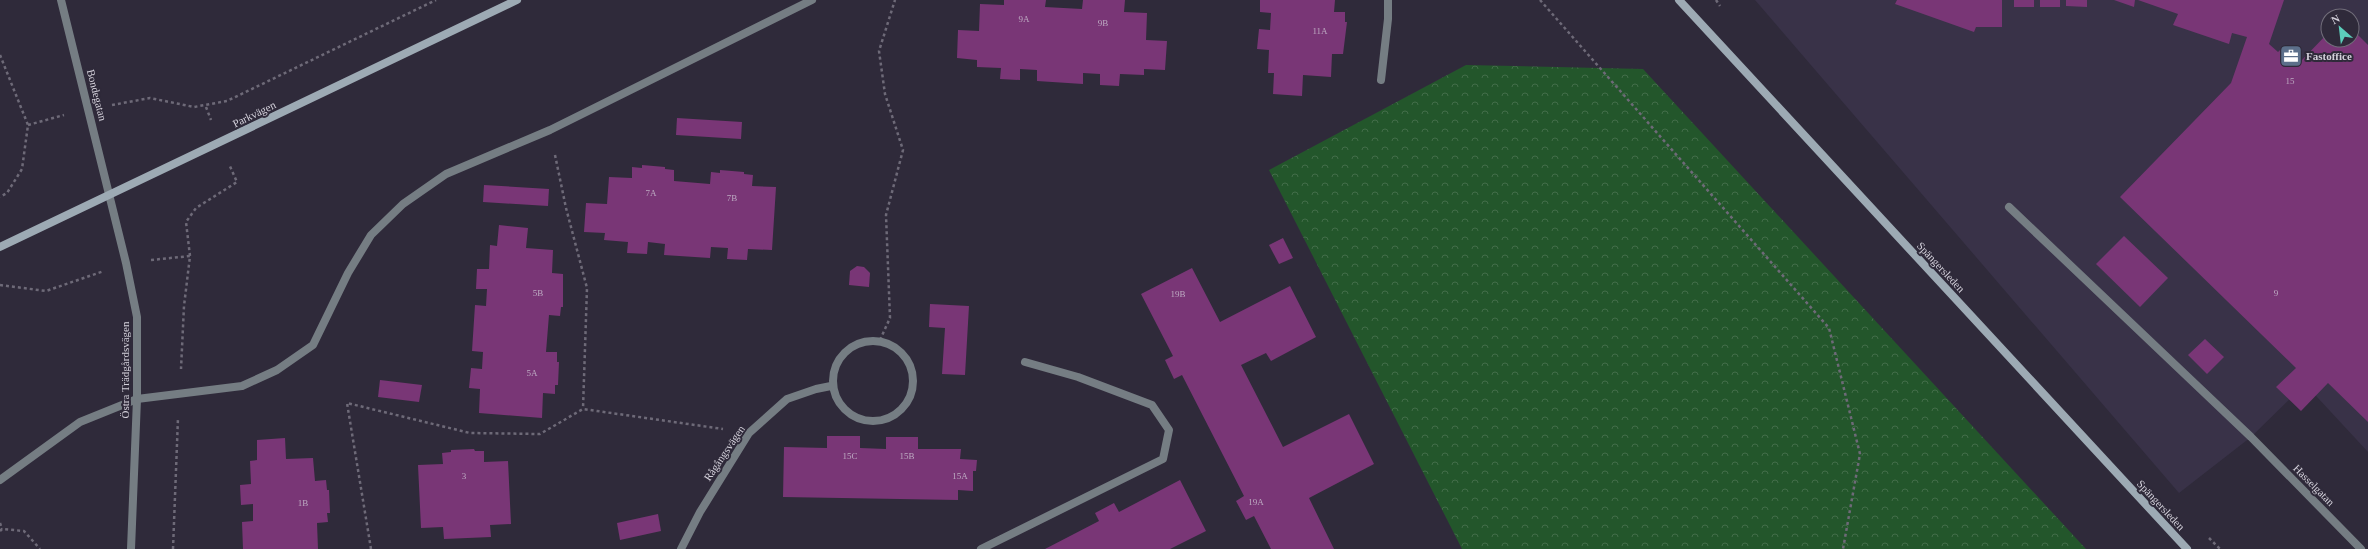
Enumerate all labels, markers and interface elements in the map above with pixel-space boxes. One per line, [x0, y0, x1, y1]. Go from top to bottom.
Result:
north arrow [2320, 8, 2360, 48]
text: N [2329, 12, 2342, 26]
house number: 9A [1019, 14, 1030, 24]
house number: 9B [1098, 18, 1108, 28]
house number: 11A [1312, 26, 1328, 36]
office icon: Fastoffice [2278, 43, 2304, 69]
place label: Fastoffice [2306, 50, 2352, 62]
street label: Bondegatan [85, 68, 109, 122]
house number: 15 [2286, 76, 2295, 86]
street label: Parkvägen [231, 98, 278, 130]
house number: 7A [646, 188, 657, 198]
house number: 7B [727, 193, 737, 203]
street label: Spängersleden [1915, 239, 1968, 295]
house number: 5B [533, 288, 543, 298]
house number: 9 [2274, 288, 2279, 298]
house number: 19B [1170, 289, 1186, 299]
street label: Östra Trädgårdsvägen [119, 321, 131, 418]
house number: 5A [527, 368, 538, 378]
street label: Rågångsvägen [701, 423, 747, 483]
house number: 15C [842, 451, 858, 461]
house number: 15B [899, 451, 915, 461]
street label: Hasselgatan [2291, 462, 2337, 508]
house number: 3 [462, 471, 467, 481]
house number: 15A [952, 471, 968, 481]
street label: Spängersleden [2135, 477, 2188, 533]
house number: 19A [1248, 497, 1264, 507]
house number: 1B [298, 498, 308, 508]

